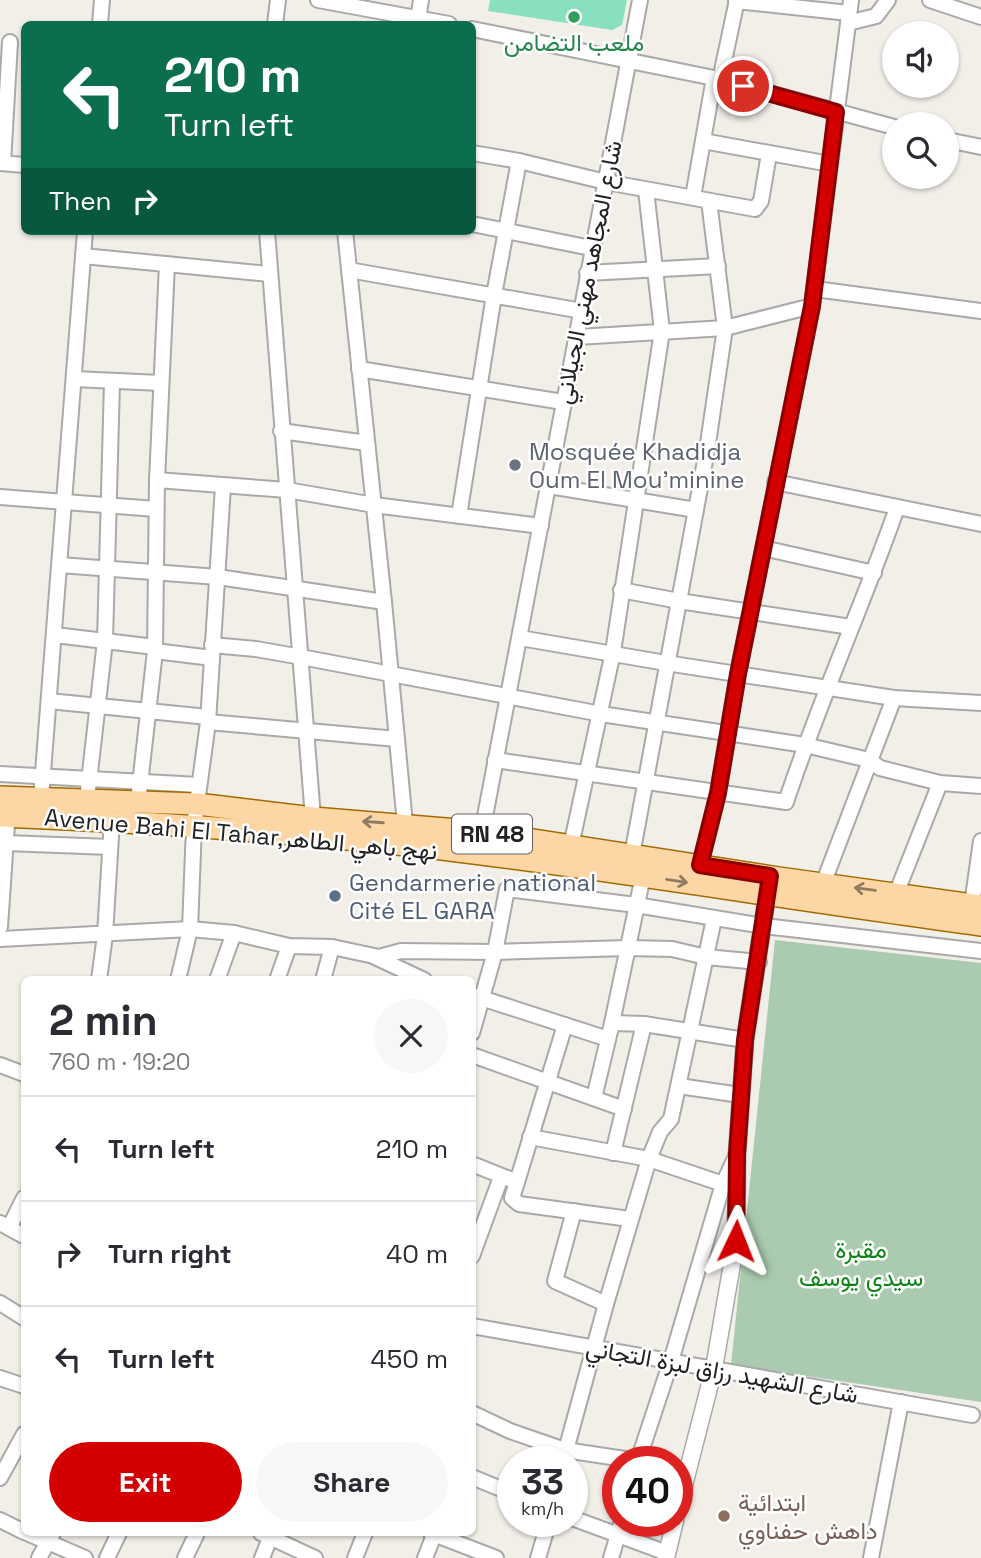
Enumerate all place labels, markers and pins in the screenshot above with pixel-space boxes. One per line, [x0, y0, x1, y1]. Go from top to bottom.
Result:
marker: ملعب التضامن [566, 9, 582, 25]
place label: ملعب التضامن [504, 27, 644, 58]
pin [713, 56, 773, 116]
place label: Mosquée Khadidja Oum El Mou'minine [529, 436, 744, 495]
marker: Mosquée Khadidja Oum El Mou'minine [507, 457, 523, 473]
place label: Gendarmerie national Cité EL GARA [349, 867, 596, 926]
marker: Gendarmerie national Cité EL GARA [327, 888, 343, 904]
place label: ابتدائية داهش حفناوي [738, 1487, 878, 1550]
marker: ابتدائية داهش حفناوي [716, 1508, 732, 1524]

